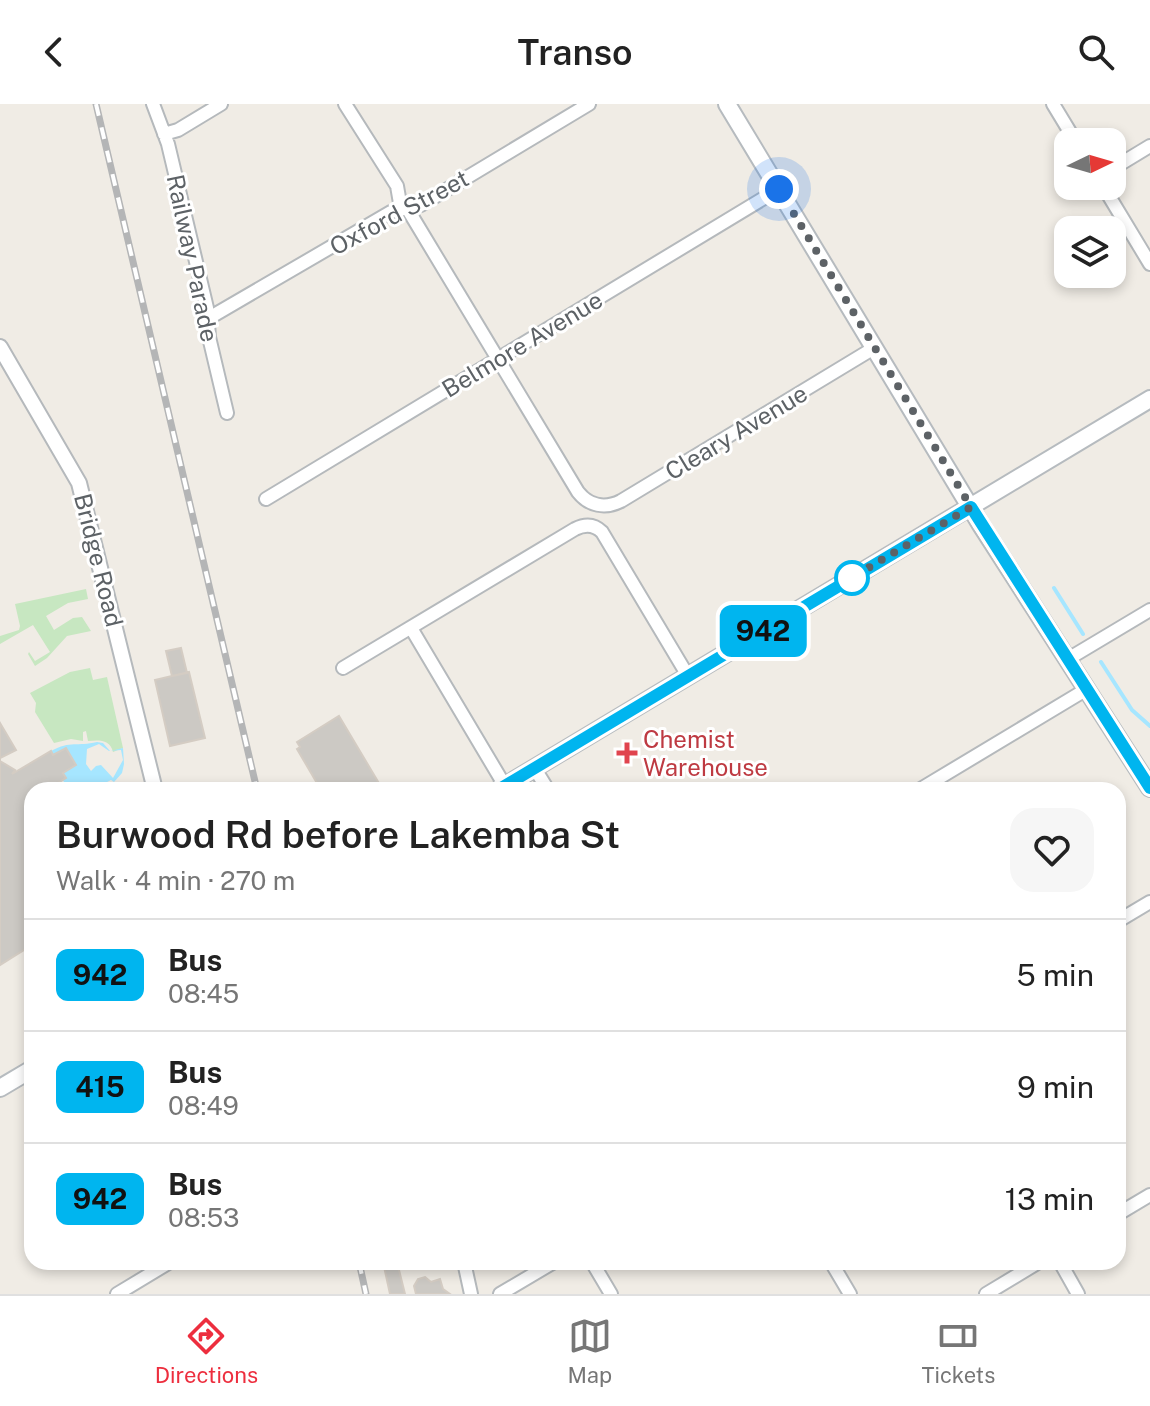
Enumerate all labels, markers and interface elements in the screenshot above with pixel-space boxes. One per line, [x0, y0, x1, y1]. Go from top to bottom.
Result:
icon: back [32, 30, 76, 74]
icon: search [1074, 30, 1118, 74]
text: Transo [517, 31, 633, 73]
north arrow [1054, 128, 1126, 200]
map controls [1054, 128, 1126, 288]
street label: Oxford Street [325, 164, 473, 260]
your location [759, 169, 799, 209]
street label: Railway Parade [162, 172, 224, 344]
button: layers [1054, 216, 1126, 288]
street label: Belmore Avenue [437, 285, 607, 403]
street label: Cleary Avenue [660, 379, 812, 485]
street label: Bridge Road [69, 490, 129, 630]
unlabelled marker [835, 561, 869, 595]
line badge: 942 [717, 605, 809, 657]
text: 942 [736, 614, 790, 647]
place label: Chemist Warehouse [643, 725, 768, 781]
marker: Chemist Warehouse [618, 744, 636, 762]
button: heart [1010, 808, 1094, 892]
text: Burwood Rd before Lakemba St [56, 812, 620, 857]
text: Walk · 4 min · 270 m [56, 865, 295, 896]
text: Bus [168, 942, 222, 978]
text: 5 min [1017, 957, 1094, 993]
text: 942 [73, 958, 127, 991]
text: 08:45 [168, 978, 239, 1009]
text: Bus [168, 1054, 222, 1090]
text: 9 min [1017, 1069, 1094, 1105]
text: 415 [75, 1070, 125, 1103]
text: 08:49 [168, 1090, 239, 1121]
text: Bus [168, 1166, 222, 1202]
text: 13 min [1005, 1181, 1094, 1217]
text: 942 [73, 1182, 127, 1215]
text: 08:53 [168, 1202, 239, 1233]
tab: Directions [155, 1314, 258, 1388]
tab: Map [567, 1314, 612, 1388]
tab: Tickets [922, 1314, 995, 1388]

